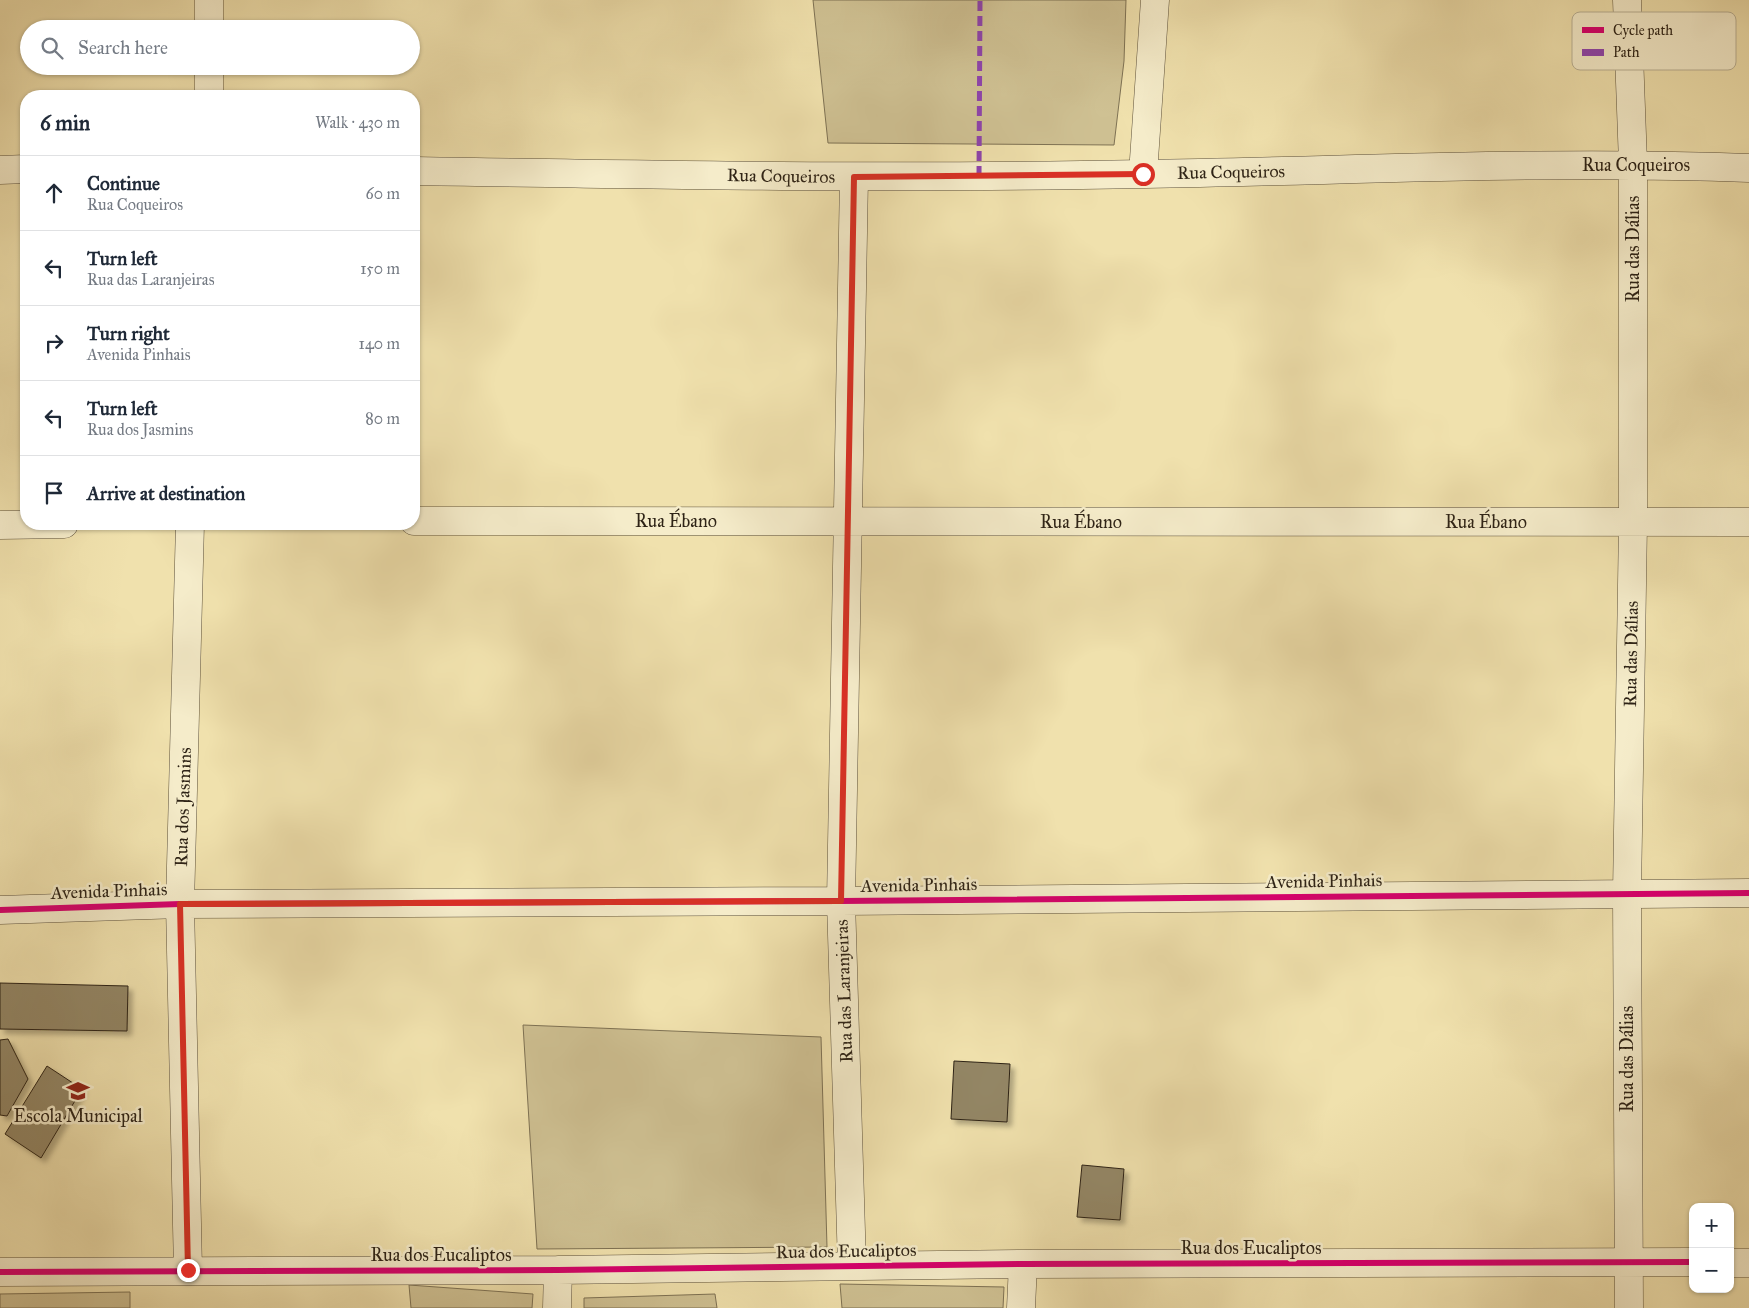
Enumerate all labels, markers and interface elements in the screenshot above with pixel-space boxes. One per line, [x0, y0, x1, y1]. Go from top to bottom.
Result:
legend [1572, 12, 1736, 70]
search box [20, 20, 420, 75]
text: Cycle path [1613, 22, 1673, 39]
icon: search [38, 34, 66, 62]
text: Search here [78, 36, 168, 59]
text: Path [1613, 44, 1640, 61]
text: 6 min [40, 110, 90, 136]
text: Walk · 430 m [315, 113, 400, 132]
street label: Rua Coqueiros [1582, 154, 1690, 177]
street label: Rua Coqueiros [1177, 160, 1285, 185]
route start [1132, 163, 1155, 186]
street label: Rua Coqueiros [727, 164, 835, 189]
text: Continue [87, 172, 160, 195]
icon: ahead [40, 179, 68, 207]
text: 60 m [366, 184, 400, 203]
text: Rua Coqueiros [87, 195, 183, 214]
street label: Rua das Dálias [1622, 196, 1644, 302]
text: Turn left [87, 247, 157, 270]
icon: left [40, 254, 68, 282]
text: 150 m [360, 259, 400, 278]
text: Rua das Laranjeiras [87, 270, 214, 289]
text: Turn right [87, 322, 170, 345]
icon: right [40, 329, 68, 357]
text: 140 m [359, 334, 400, 353]
text: Avenida Pinhais [87, 345, 191, 364]
text: Turn left [87, 397, 157, 420]
icon: left [40, 404, 68, 432]
text: 80 m [365, 409, 400, 428]
text: Rua dos Jasmins [87, 420, 193, 439]
icon: arrive [40, 479, 68, 507]
text: Arrive at destination [87, 482, 245, 505]
street label: Rua Ébano [635, 508, 717, 532]
street label: Rua Ébano [1040, 509, 1122, 533]
street label: Rua Ébano [1445, 509, 1527, 533]
street label: Rua das Dálias [1619, 601, 1643, 707]
street label: Rua dos Jasmins [170, 747, 197, 867]
street label: Avenida Pinhais [1265, 869, 1382, 893]
street label: Avenida Pinhais [860, 873, 977, 897]
street label: Avenida Pinhais [49, 878, 168, 904]
street label: Rua das Laranjeiras [831, 919, 857, 1063]
street label: Rua das Dálias [1616, 1006, 1638, 1112]
school or university icon: Escola Municipal [65, 1078, 91, 1104]
place label: Escola Municipal [13, 1105, 143, 1127]
map controls [1689, 1203, 1734, 1293]
button: + [1689, 1203, 1734, 1248]
street label: Rua dos Eucaliptos [1181, 1237, 1321, 1259]
street label: Rua dos Eucaliptos [775, 1239, 917, 1263]
street label: Rua dos Eucaliptos [371, 1244, 511, 1266]
button: − [1689, 1248, 1734, 1293]
route end [177, 1259, 200, 1282]

